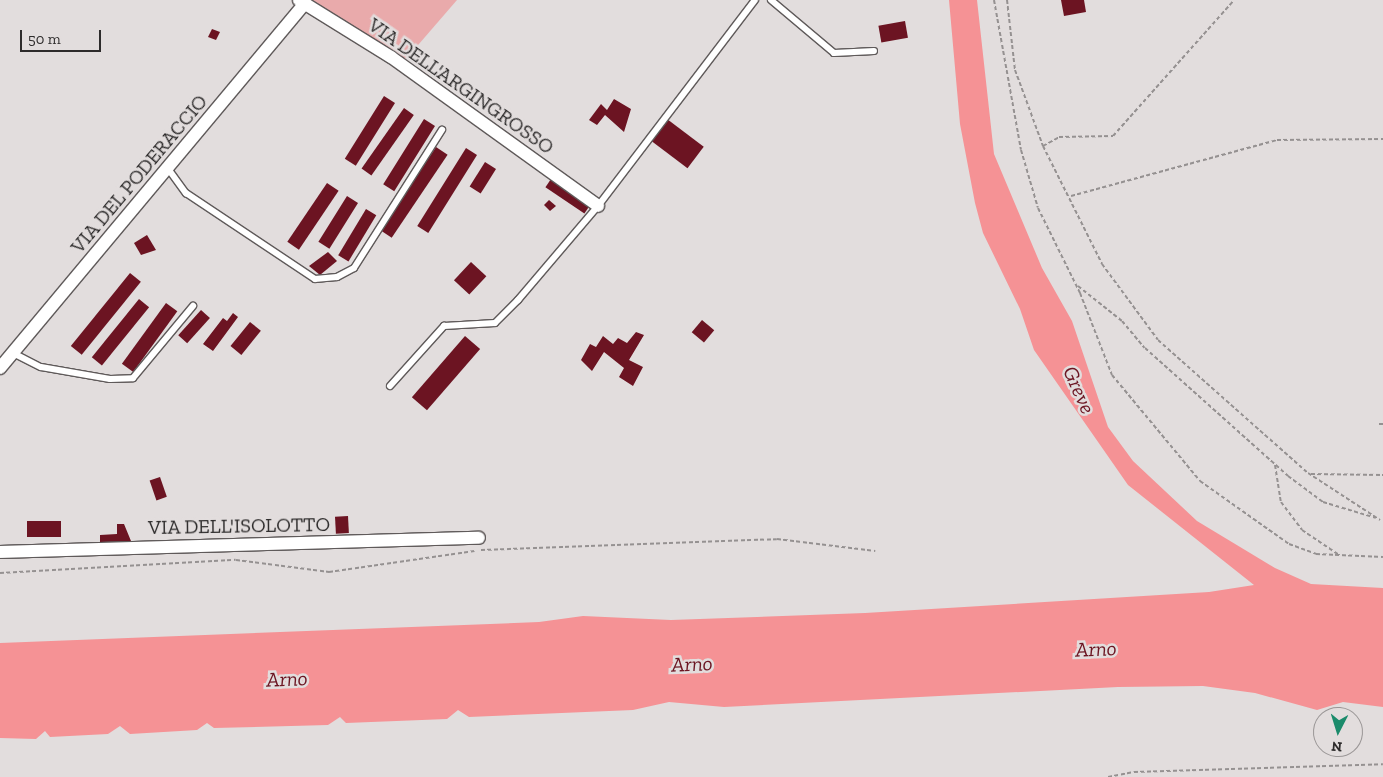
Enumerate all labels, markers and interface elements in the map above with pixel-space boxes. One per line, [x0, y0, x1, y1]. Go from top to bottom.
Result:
street label: VIA DELL'ARGINGROSSO [363, 13, 559, 159]
scale bar [22, 20, 104, 52]
text: 50 m [28, 30, 61, 48]
street label: VIA DEL PODERACCIO [65, 89, 213, 259]
water label: Greve [1057, 362, 1101, 418]
street label: VIA DELL'ISOLOTTO [147, 512, 331, 540]
water label: Arno [1075, 636, 1117, 662]
water label: Arno [671, 651, 713, 677]
water label: Arno [266, 666, 308, 692]
north arrow [1313, 707, 1363, 757]
text: N [1331, 738, 1343, 755]

